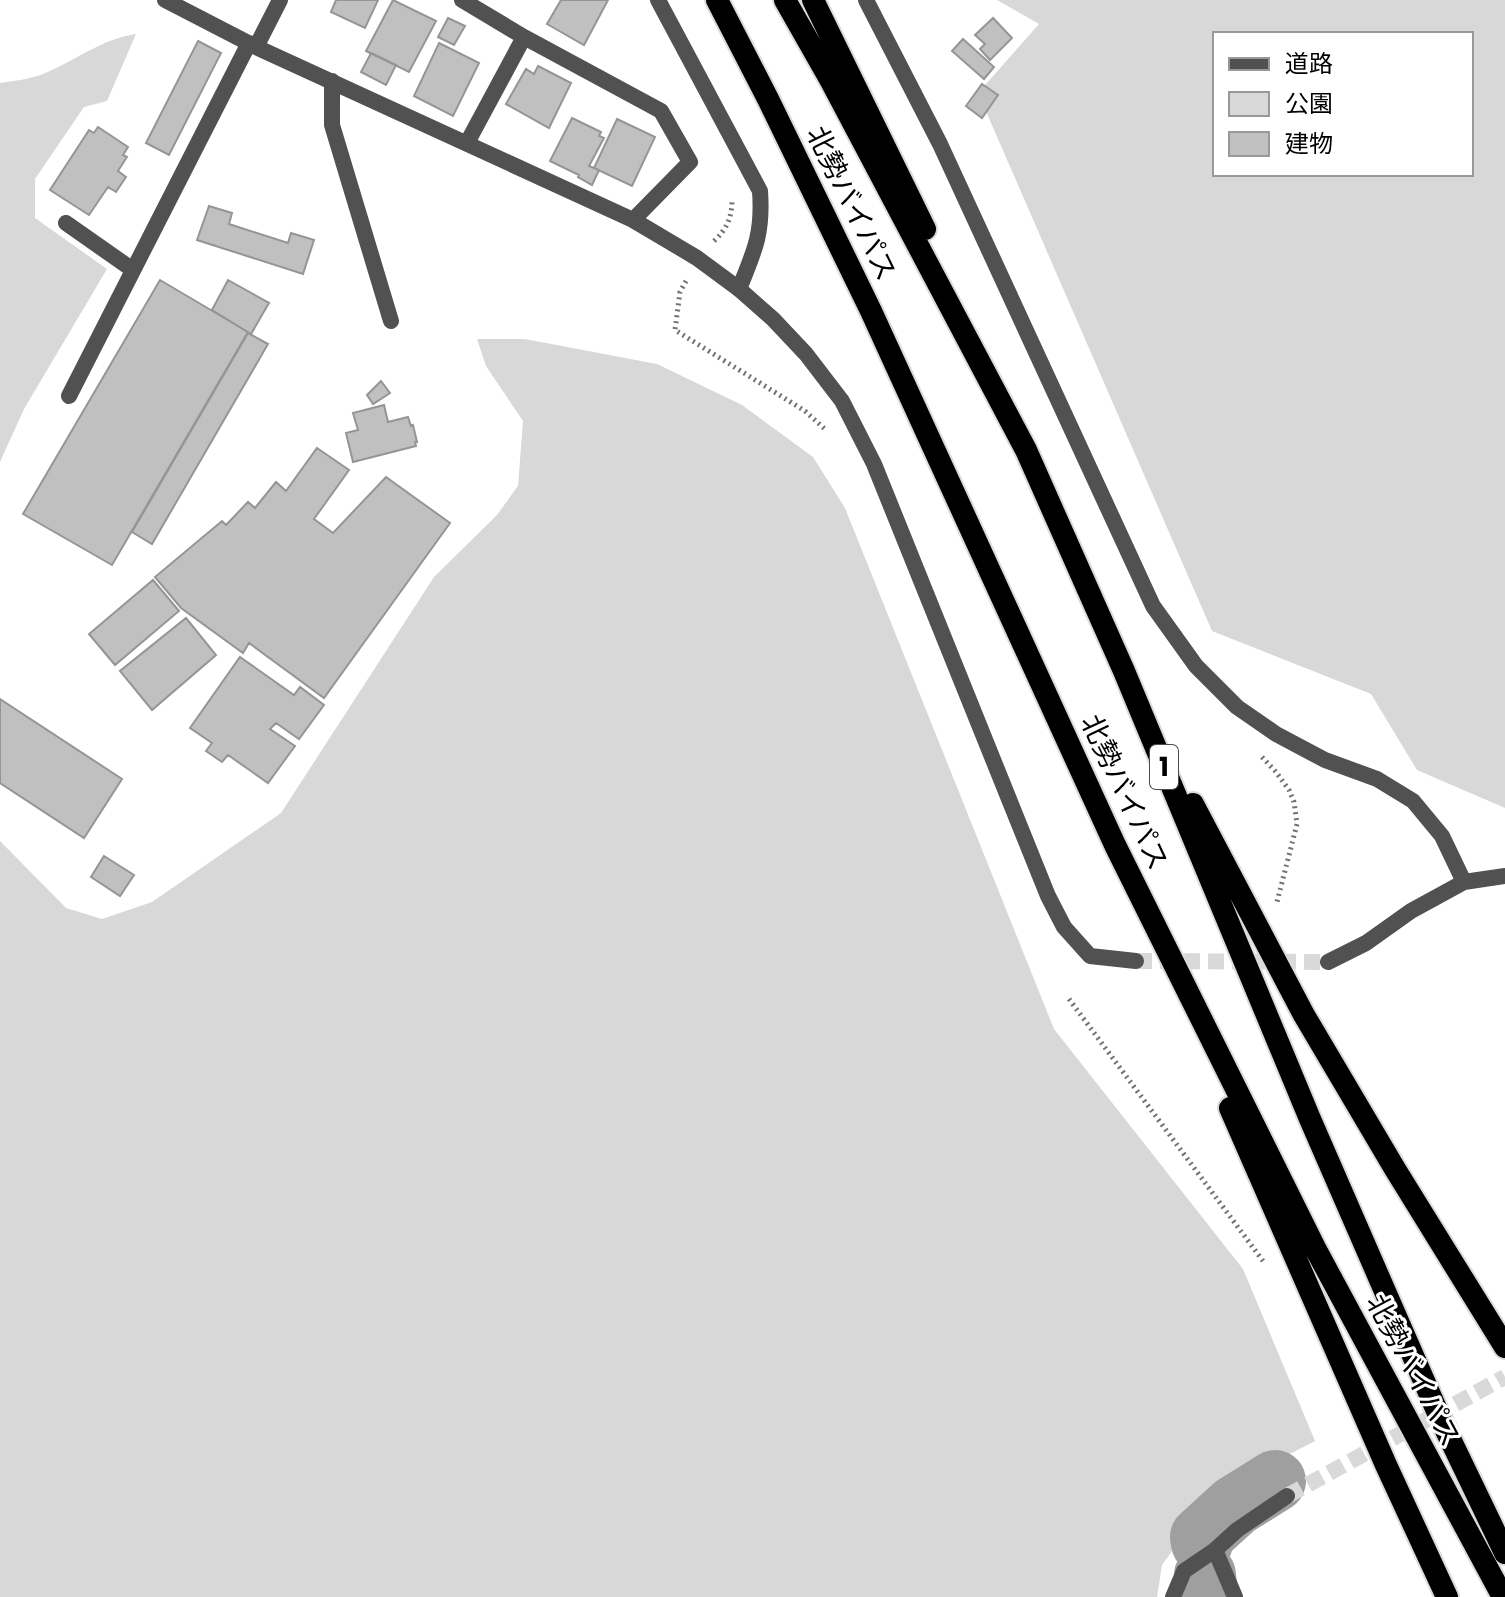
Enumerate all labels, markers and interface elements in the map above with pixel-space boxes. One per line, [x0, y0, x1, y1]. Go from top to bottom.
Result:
legend [1213, 32, 1473, 176]
text: 道路 [1285, 47, 1333, 80]
text: 公園 [1285, 87, 1333, 120]
street label: 北勢バイパス [797, 119, 906, 287]
text: 建物 [1285, 127, 1333, 160]
street label: 北勢バイパス [1071, 708, 1178, 876]
road number: 1 [1150, 745, 1178, 789]
street label: 北勢バイパス [1357, 1287, 1470, 1453]

